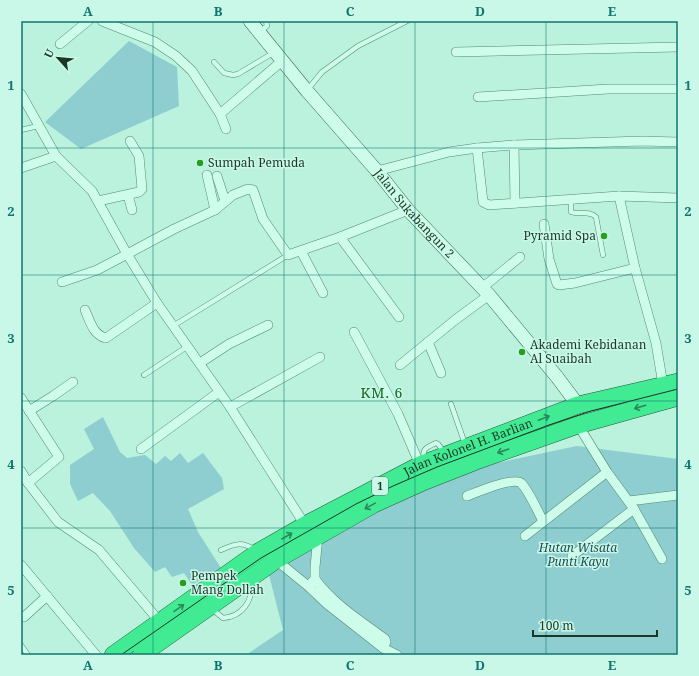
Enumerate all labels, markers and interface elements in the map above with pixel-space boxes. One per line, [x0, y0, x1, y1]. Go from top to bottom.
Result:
text: A [83, 2, 93, 20]
text: B [214, 2, 223, 20]
text: C [346, 2, 355, 20]
text: D [475, 2, 485, 20]
text: E [608, 2, 617, 20]
north arrow [38, 38, 78, 78]
text: U [40, 45, 58, 60]
text: 1 [7, 76, 15, 94]
text: 1 [684, 76, 692, 94]
place label: Sumpah Pemuda [208, 154, 305, 171]
marker: Sumpah Pemuda [195, 158, 205, 168]
street label: Jalan Sukabangun 2 [370, 164, 458, 262]
text: 2 [7, 202, 15, 220]
text: 2 [684, 202, 692, 220]
place label: Pyramid Spa [523, 227, 596, 244]
marker: Pyramid Spa [599, 231, 609, 241]
text: 3 [7, 329, 15, 347]
text: 3 [684, 329, 692, 347]
place label: Akademi Kebidanan Al Suaibah [530, 336, 647, 367]
marker: Akademi Kebidanan Al Suaibah [517, 347, 527, 357]
district label: KM. 6 [361, 383, 403, 402]
one-way arrow [634, 404, 647, 411]
one-way arrow [538, 413, 550, 421]
street label: Jalan Kolonel H. Barlian [400, 414, 535, 481]
one-way arrow [498, 448, 510, 456]
text: 4 [7, 455, 15, 473]
text: 4 [684, 455, 692, 473]
road number: 1 [372, 477, 388, 495]
one-way arrow [364, 503, 376, 511]
one-way arrow [281, 531, 293, 539]
park label: Hutan Wisata Punti Kayu [538, 539, 617, 570]
place label: Pempek Mang Dollah [191, 567, 264, 598]
marker: Pempek Mang Dollah [178, 578, 188, 588]
text: 5 [7, 581, 15, 599]
text: 5 [684, 581, 692, 599]
one-way arrow [173, 604, 184, 612]
scale bar [533, 612, 657, 638]
text: 100 m [539, 617, 574, 634]
text: A [83, 656, 93, 674]
text: B [214, 656, 223, 674]
text: C [346, 656, 355, 674]
text: D [475, 656, 485, 674]
text: E [608, 656, 617, 674]

